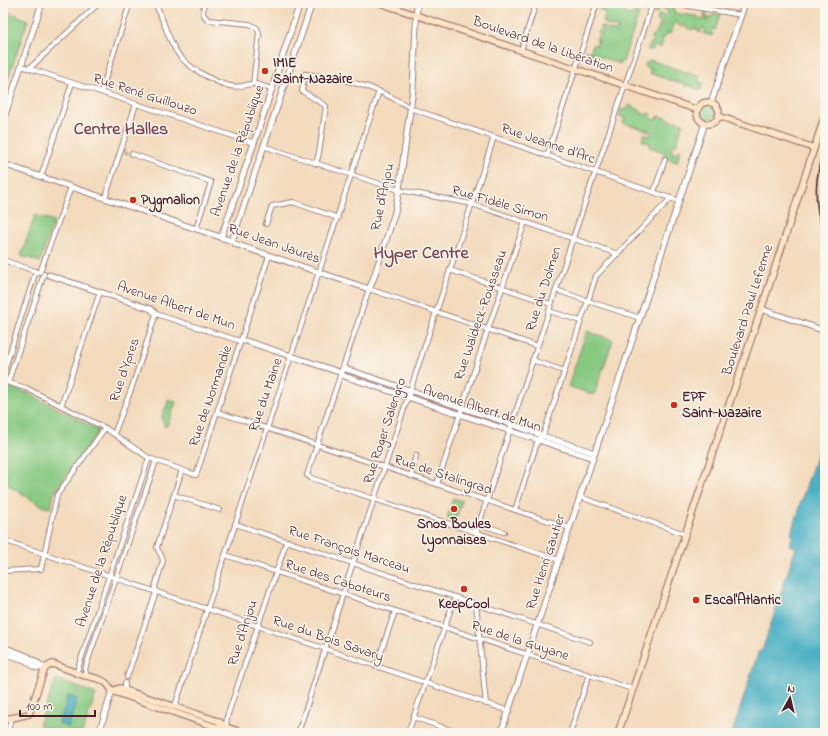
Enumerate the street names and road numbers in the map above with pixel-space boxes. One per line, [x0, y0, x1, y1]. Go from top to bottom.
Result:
street label: Boulevard de la Libération [469, 11, 616, 79]
street label: Rue René Guillouzo [90, 68, 200, 122]
street label: Avenue de la République [206, 82, 271, 220]
street label: Rue Jeanne d'Arc [498, 118, 599, 170]
street label: Rue d'Anjou [366, 161, 400, 233]
street label: Rue Fidèle Simon [449, 180, 551, 228]
street label: Rue Jean Jaurès [225, 218, 323, 270]
street label: Boulevard Paul Leferme [717, 241, 779, 379]
street label: Rue du Dolmen [520, 244, 568, 334]
street label: Rue Waldeck-Rousseau [449, 247, 513, 383]
street label: Avenue Albert de Mun [114, 276, 238, 336]
street label: Rue d'Ypres [104, 335, 146, 405]
street label: Rue de Normandie [184, 342, 238, 450]
street label: Rue du Maine [244, 355, 289, 435]
street label: Rue Roger Salengro [358, 375, 413, 487]
street label: Avenue Albert de Mun [420, 380, 544, 438]
street label: Rue de Stalingrad [391, 449, 495, 502]
street label: Avenue de la République [71, 491, 134, 630]
street label: Rue Henri Gautier [521, 511, 572, 612]
street label: Rue François Marceau [285, 520, 413, 580]
street label: Rue des Caboteurs [282, 554, 394, 608]
street label: Rue d'Anjou [222, 597, 264, 669]
street label: Rue du Bois Savary [269, 610, 387, 669]
street label: Rue de la Guyane [468, 615, 572, 668]

